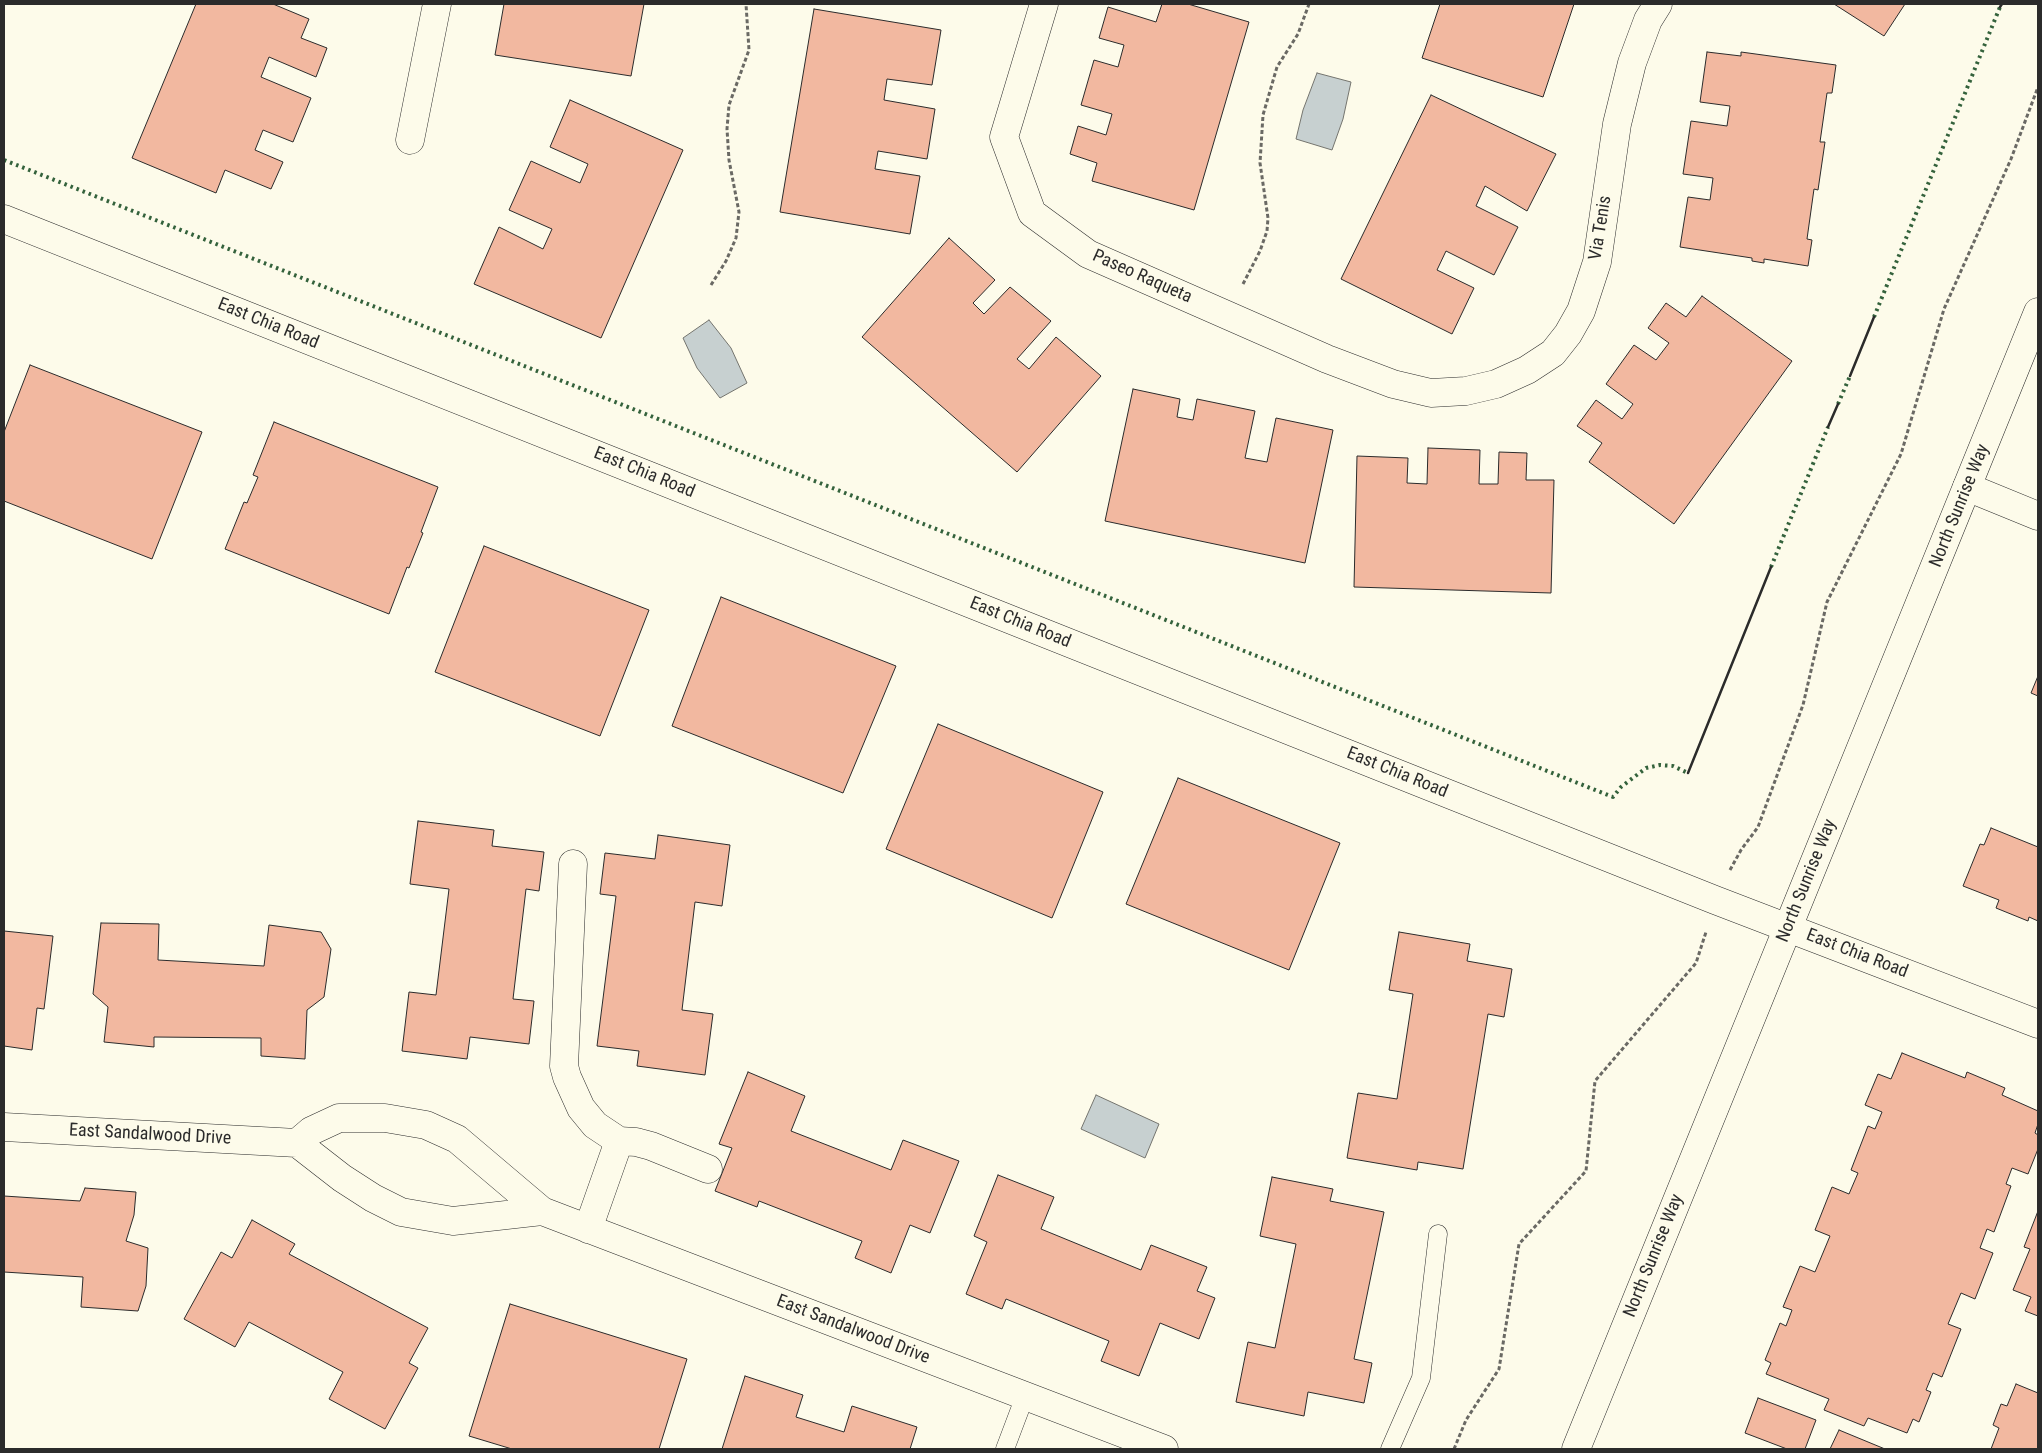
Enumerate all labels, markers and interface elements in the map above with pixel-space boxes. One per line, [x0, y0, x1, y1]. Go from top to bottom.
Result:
street label: Via Tenis [1585, 194, 1617, 262]
street label: Paseo Raqueta [1089, 245, 1195, 309]
street label: East Chia Road [214, 294, 322, 354]
street label: North Sunrise Way [1925, 441, 1995, 571]
street label: East Chia Road [590, 443, 698, 503]
street label: East Chia Road [966, 593, 1074, 653]
street label: East Chia Road [1343, 743, 1451, 803]
street label: North Sunrise Way [1772, 816, 1842, 946]
street label: East Chia Road [1803, 925, 1911, 983]
street label: East Sandalwood Drive [68, 1120, 232, 1150]
street label: North Sunrise Way [1619, 1191, 1689, 1321]
street label: East Sandalwood Drive [773, 1291, 933, 1369]

